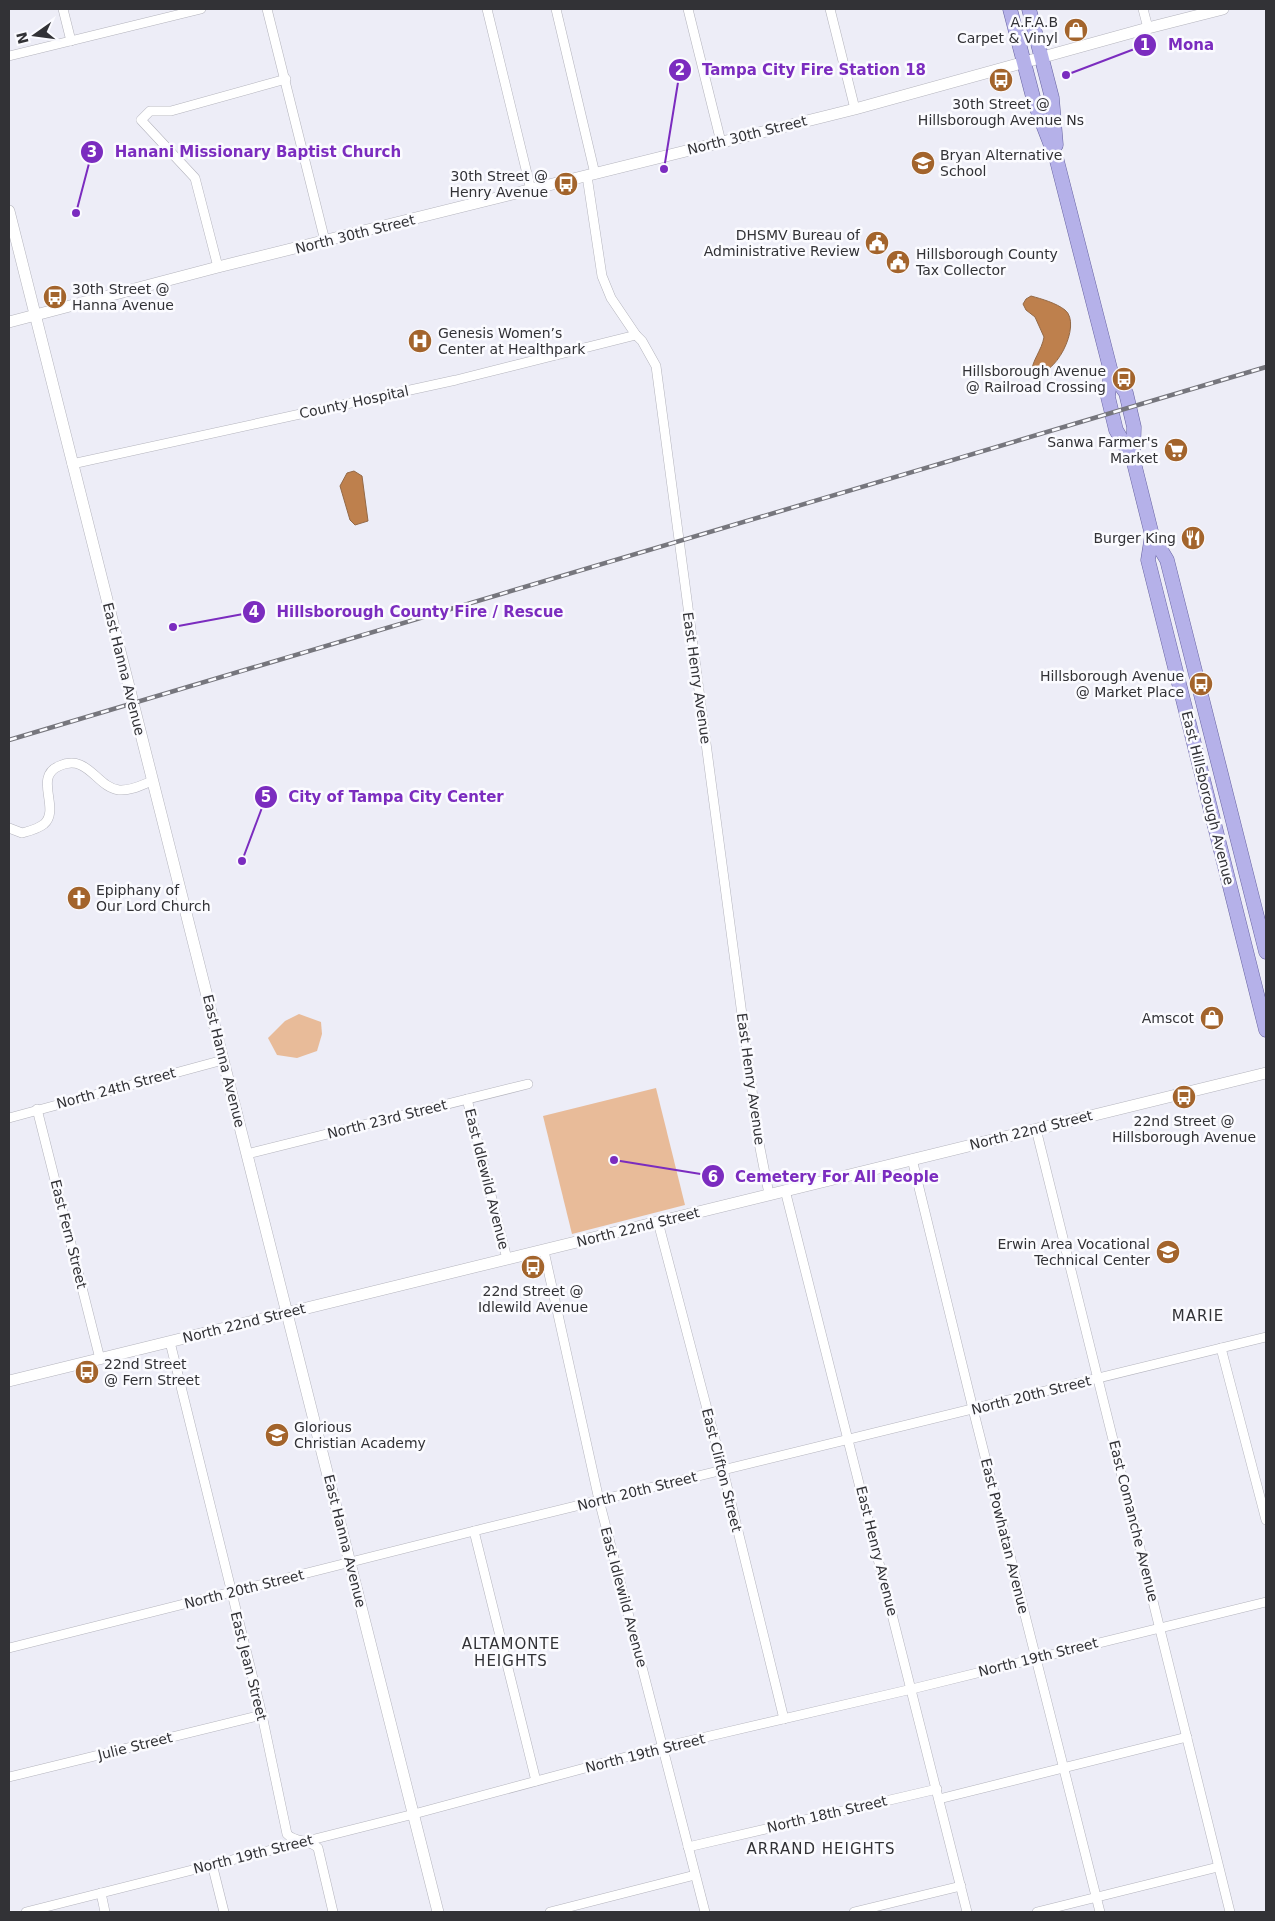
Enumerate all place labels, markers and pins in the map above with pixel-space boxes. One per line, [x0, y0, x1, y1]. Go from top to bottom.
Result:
place label: A.F.A.B Carpet & Vinyl [957, 14, 1058, 46]
shop icon: A.F.A.B Carpet & Vinyl [1063, 17, 1089, 43]
callout: Mona [1133, 30, 1224, 60]
callout: Tampa City Fire Station 18 [667, 55, 936, 85]
bus stop icon: 30th Street @ Hillsborough Avenue Ns [988, 67, 1014, 93]
place label: 30th Street @ Hillsborough Avenue Ns [918, 96, 1084, 128]
callout: Hanani Missionary Baptist Church [79, 137, 411, 167]
place label: Bryan Alternative School [940, 147, 1062, 179]
school or university icon: Bryan Alternative School [910, 150, 936, 176]
place label: 30th Street @ Henry Avenue [449, 168, 548, 200]
bus stop icon: 30th Street @ Henry Avenue [553, 171, 579, 197]
place label: DHSMV Bureau of Administrative Review [704, 227, 861, 259]
public building icon: DHSMV Bureau of Administrative Review [864, 230, 890, 256]
place label: Hillsborough County Tax Collector [915, 246, 1058, 278]
public building icon: Hillsborough County Tax Collector [885, 249, 911, 275]
place label: 30th Street @ Hanna Avenue [72, 281, 174, 313]
bus stop icon: 30th Street @ Hanna Avenue [42, 284, 68, 310]
place label: Genesis Women’s Center at Healthpark [438, 325, 586, 357]
hospital icon: Genesis Women’s Center at Healthpark [407, 328, 433, 354]
place label: Hillsborough Avenue @ Railroad Crossing [962, 363, 1106, 395]
bus stop icon: Hillsborough Avenue @ Railroad Crossing [1111, 366, 1137, 392]
place label: Sanwa Farmer's Market [1047, 434, 1159, 466]
supermarket icon: Sanwa Farmer's Market [1163, 437, 1189, 463]
restaurant icon: Burger King [1180, 525, 1206, 551]
place label: Burger King [1093, 530, 1176, 546]
callout: Hillsborough County Fire / Rescue [242, 597, 574, 627]
place label: Hillsborough Avenue @ Market Place [1040, 668, 1184, 700]
bus stop icon: Hillsborough Avenue @ Market Place [1188, 671, 1214, 697]
callout: City of Tampa City Center [253, 782, 514, 812]
place label: Epiphany of Our Lord Church [96, 882, 211, 914]
church icon: Epiphany of Our Lord Church [66, 885, 92, 911]
shop icon: Amscot [1199, 1005, 1225, 1031]
place label: Amscot [1142, 1010, 1195, 1026]
bus stop icon: 22nd Street @ Hillsborough Avenue [1171, 1084, 1197, 1110]
place label: 22nd Street @ Hillsborough Avenue [1112, 1113, 1256, 1145]
callout: Cemetery For All People [700, 1161, 949, 1191]
place label: Erwin Area Vocational Technical Center [997, 1236, 1150, 1268]
school or university icon: Erwin Area Vocational Technical Center [1155, 1239, 1181, 1265]
bus stop icon: 22nd Street @ Idlewild Avenue [520, 1254, 546, 1280]
place label: 22nd Street @ Idlewild Avenue [478, 1283, 588, 1315]
place label: 22nd Street @ Fern Street [104, 1356, 200, 1388]
bus stop icon: 22nd Street @ Fern Street [74, 1359, 100, 1385]
place label: Glorious Christian Academy [294, 1419, 426, 1451]
school or university icon: Glorious Christian Academy [264, 1422, 290, 1448]

